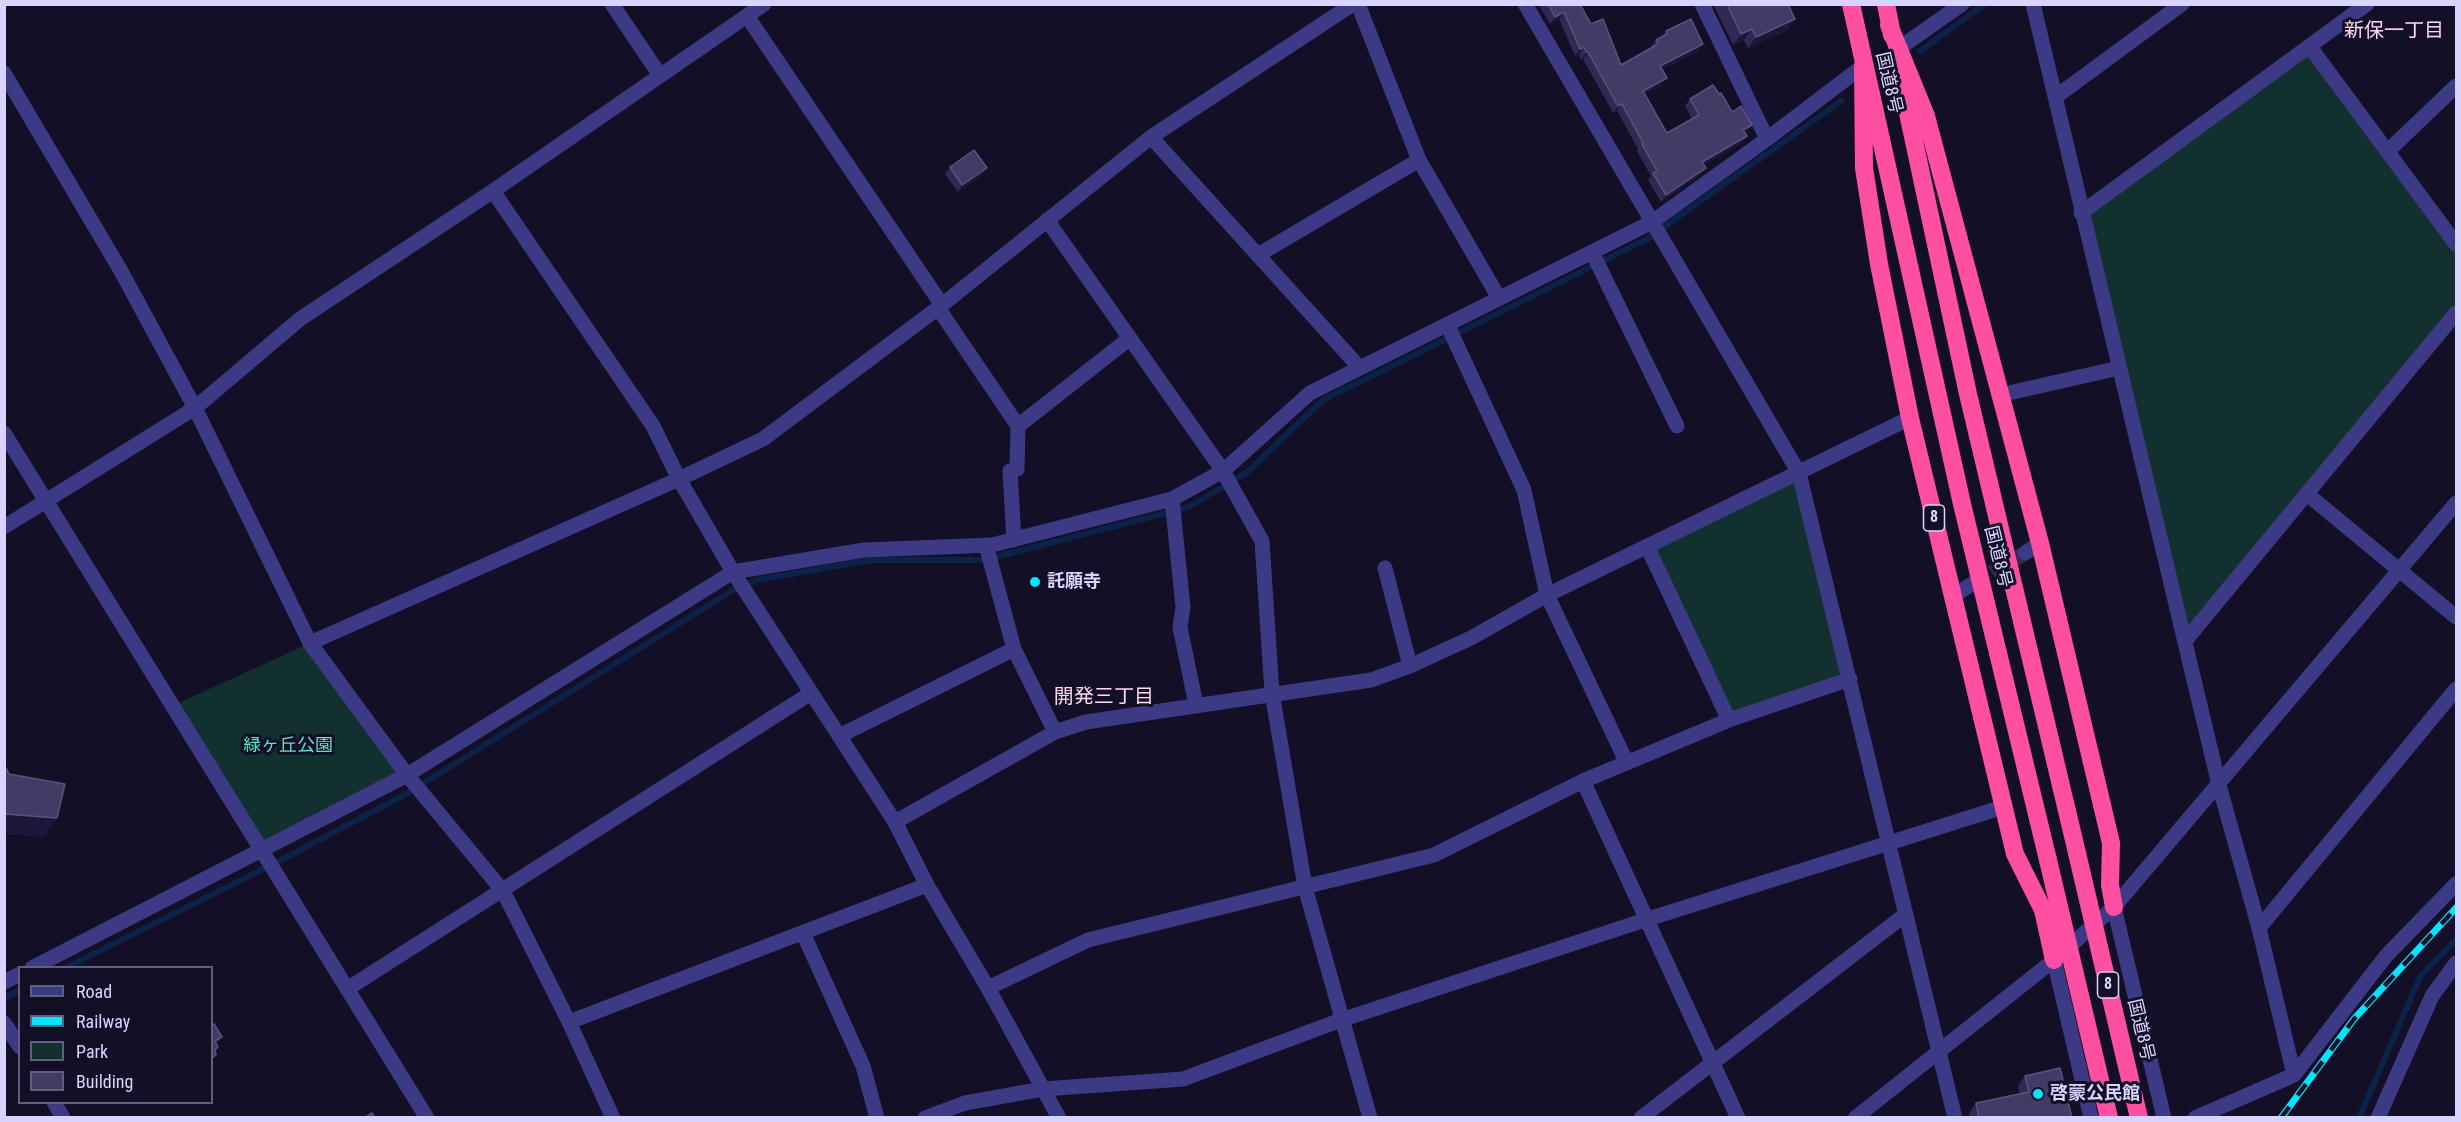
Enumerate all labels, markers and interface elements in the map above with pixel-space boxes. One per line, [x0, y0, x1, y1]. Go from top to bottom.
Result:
district label: 新保一丁目 [2344, 20, 2444, 44]
street label: 国道8号 [1870, 50, 1906, 116]
road number: 8 [1924, 505, 1944, 531]
street label: 国道8号 [1979, 524, 2015, 590]
place label: 託願寺 [1047, 571, 1101, 593]
marker: 託願寺 [1028, 575, 1042, 589]
district label: 開発三丁目 [1054, 686, 1154, 710]
park label: 緑ヶ丘公園 [243, 735, 333, 757]
legend [18, 966, 213, 1104]
road number: 8 [2098, 972, 2118, 998]
text: Road [76, 981, 112, 1002]
street label: 国道8号 [2122, 997, 2158, 1063]
text: Railway [76, 1011, 130, 1032]
text: Park [76, 1041, 108, 1062]
text: Building [76, 1071, 133, 1092]
place label: 啓蒙公民館 [2050, 1083, 2140, 1105]
marker: 啓蒙公民館 [2031, 1087, 2045, 1101]

